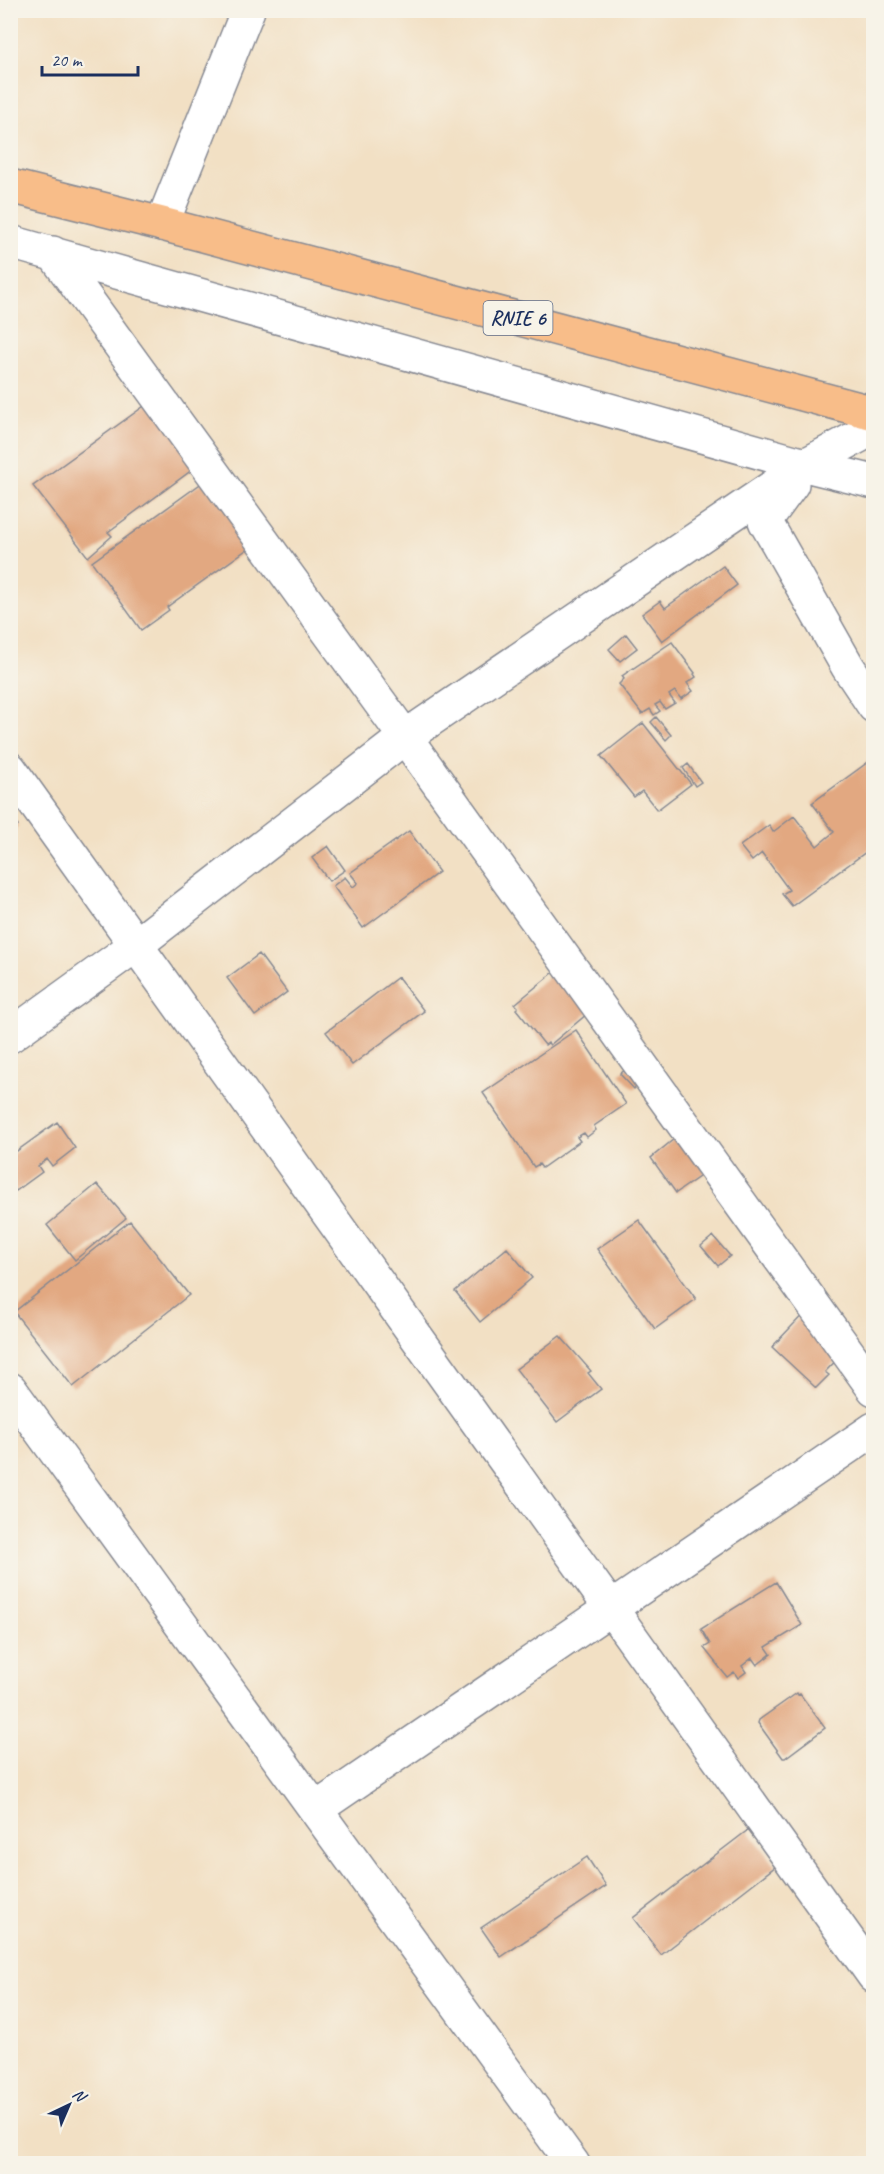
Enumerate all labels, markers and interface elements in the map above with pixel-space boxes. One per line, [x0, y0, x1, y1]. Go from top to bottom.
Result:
scale bar [42, 39, 138, 77]
text: 20 m [51, 49, 84, 71]
road number: RNIE 6 [484, 301, 552, 335]
north arrow [39, 2075, 99, 2135]
text: N [68, 2084, 91, 2108]

